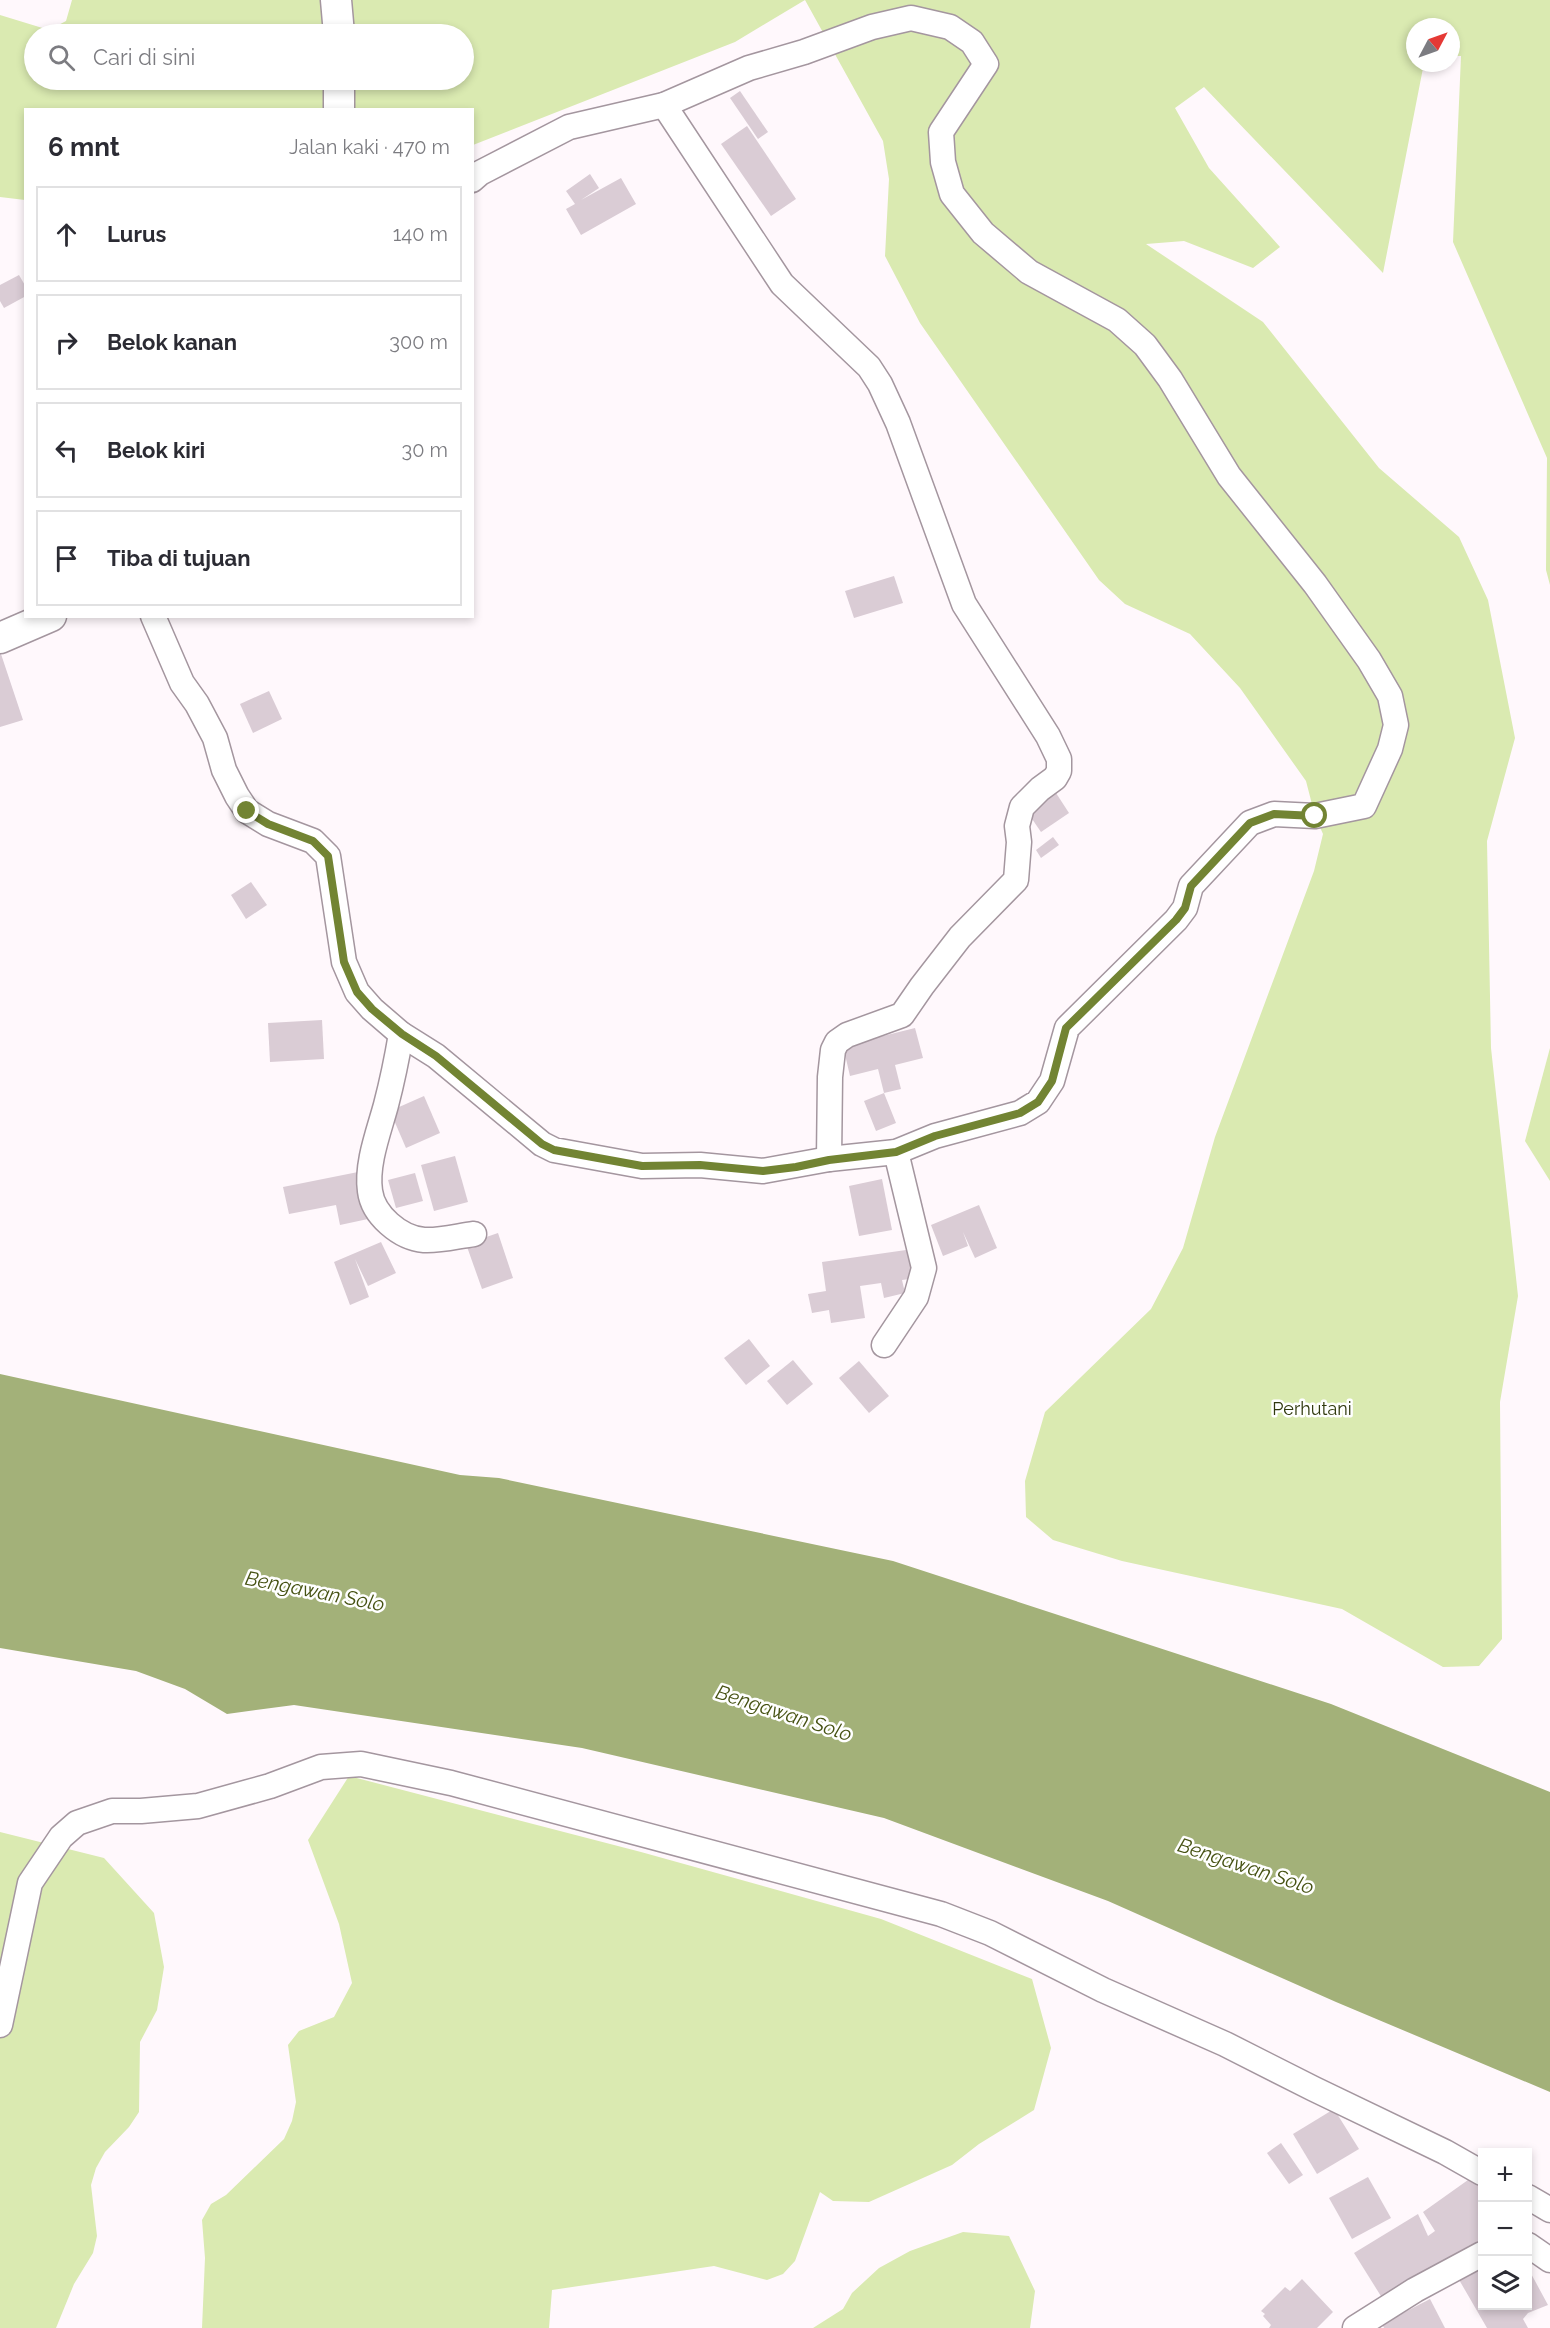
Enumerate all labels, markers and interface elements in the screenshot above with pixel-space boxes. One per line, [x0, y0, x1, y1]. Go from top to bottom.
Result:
north arrow [1406, 18, 1460, 72]
search box [24, 24, 474, 90]
icon: search [45, 41, 78, 74]
text: Cari di sini [93, 44, 195, 70]
text: 6 mnt [48, 132, 120, 162]
text: Jalan kaki · 470 m [289, 135, 450, 159]
icon: ahead [50, 218, 83, 251]
text: Lurus [107, 221, 166, 247]
text: 140 m [393, 222, 448, 246]
icon: right [50, 326, 83, 359]
text: Belok kanan [107, 329, 237, 355]
text: 300 m [389, 330, 448, 354]
icon: left [50, 434, 83, 467]
text: Belok kiri [107, 437, 205, 463]
text: 30 m [402, 438, 448, 462]
icon: arrive [50, 542, 83, 575]
text: Tiba di tujuan [107, 545, 250, 571]
route end [233, 797, 259, 823]
route start [1301, 802, 1327, 828]
park label: Perhutani [1272, 1398, 1352, 1419]
water label: Bengawan Solo [243, 1566, 387, 1616]
water label: Bengawan Solo [713, 1680, 855, 1746]
water label: Bengawan Solo [1175, 1833, 1317, 1899]
map controls [1478, 2148, 1532, 2310]
button: + [1478, 2148, 1532, 2202]
button: − [1478, 2202, 1532, 2256]
button: layers [1478, 2256, 1532, 2310]

